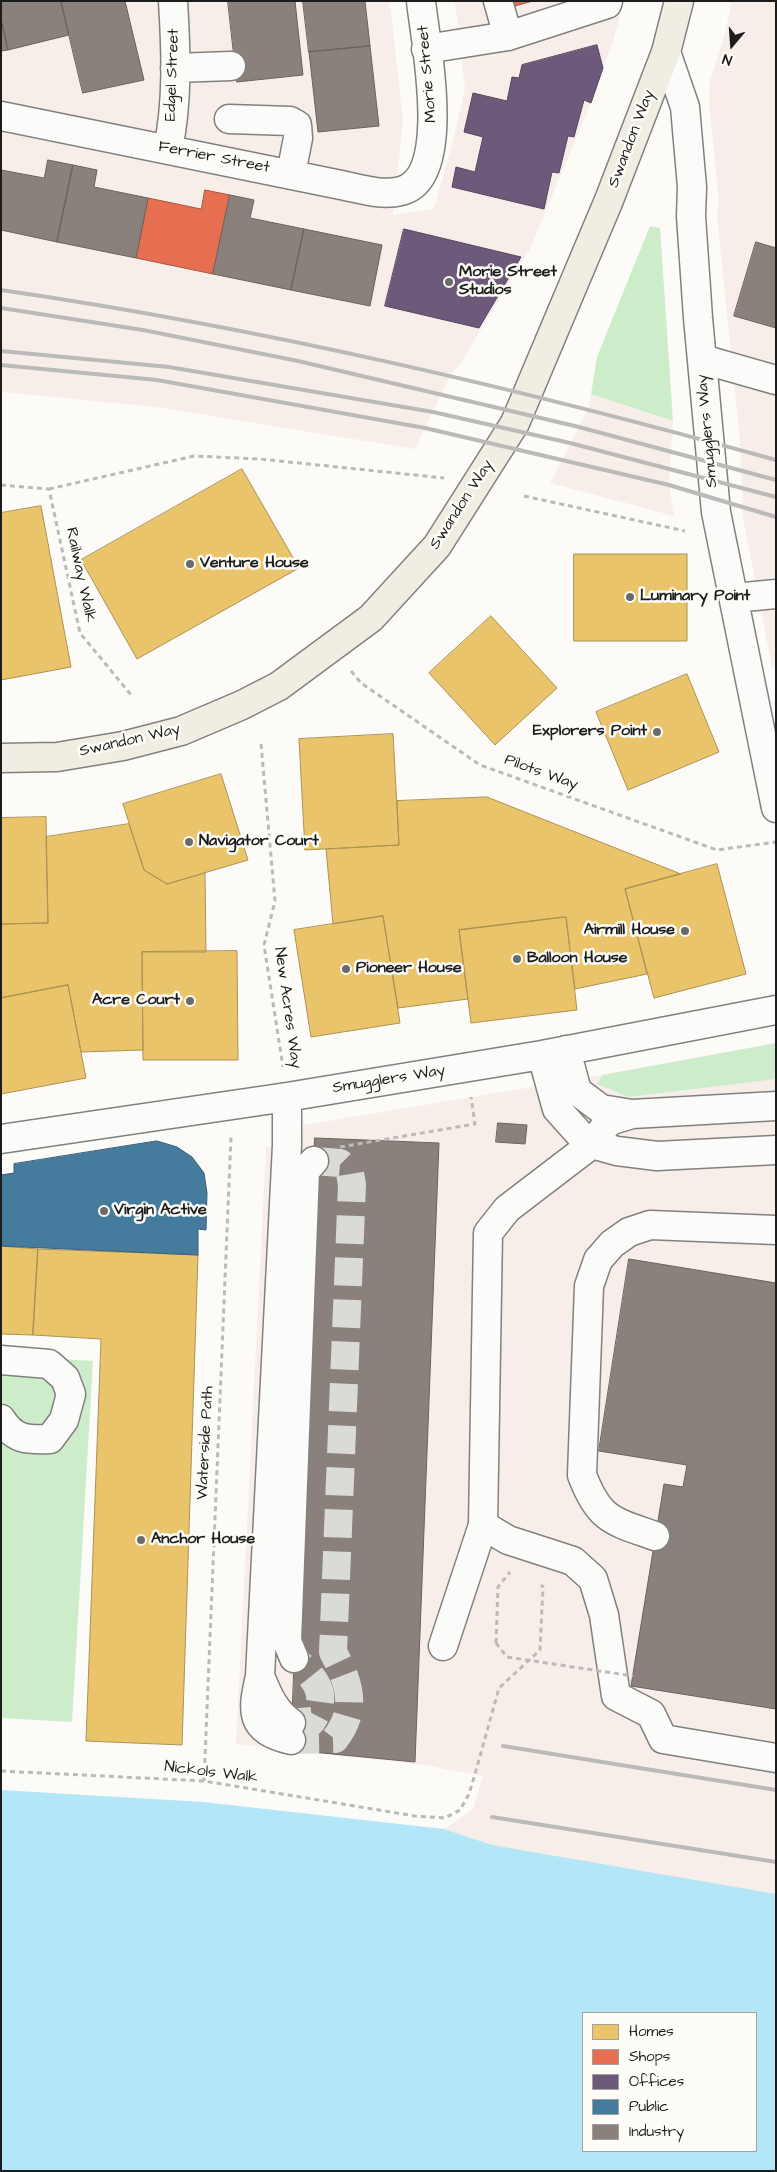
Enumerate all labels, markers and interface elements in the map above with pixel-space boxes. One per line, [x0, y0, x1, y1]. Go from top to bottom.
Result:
north arrow [707, 20, 757, 70]
street label: Morie Street [414, 24, 442, 124]
street label: Edgel Street [162, 28, 184, 122]
text: N [720, 48, 735, 70]
street label: Swandon Way [605, 88, 659, 190]
street label: Ferrier Street [157, 138, 271, 178]
place label: Morie Street Studios [459, 263, 557, 301]
marker: Morie Street Studios [443, 276, 455, 288]
street label: Smugglers Way [693, 373, 723, 489]
street label: Swandon Way [426, 457, 498, 553]
street label: Railway Walk [61, 526, 99, 624]
place label: Venture House [200, 554, 309, 574]
marker: Venture House [184, 558, 196, 570]
place label: Luminary Point [640, 587, 750, 607]
marker: Luminary Point [624, 591, 636, 603]
street label: Swandon Way [78, 720, 182, 762]
place label: Explorers Point [533, 722, 647, 742]
marker: Explorers Point [651, 726, 663, 738]
street label: Pilots Way [502, 751, 580, 795]
place label: Navigator Court [199, 832, 319, 852]
marker: Navigator Court [183, 836, 195, 848]
place label: Airmill House [584, 921, 675, 941]
marker: Airmill House [679, 925, 691, 937]
street label: New Acres Way [269, 946, 305, 1070]
place label: Balloon House [527, 949, 627, 969]
marker: Balloon House [511, 953, 523, 965]
place label: Pioneer House [356, 959, 462, 979]
marker: Pioneer House [340, 963, 352, 975]
place label: Acre Court [92, 991, 180, 1011]
marker: Acre Court [184, 995, 196, 1007]
street label: Smugglers Way [331, 1062, 447, 1098]
place label: Virgin Active [114, 1201, 207, 1221]
marker: Virgin Active [98, 1205, 110, 1217]
street label: Waterside Path [193, 1386, 219, 1500]
place label: Anchor House [151, 1530, 255, 1550]
marker: Anchor House [135, 1534, 147, 1546]
street label: Nickols Walk [163, 1758, 259, 1788]
legend [582, 2012, 757, 2152]
text: Homes [629, 2021, 674, 2042]
text: Shops [629, 2046, 670, 2067]
text: Offices [629, 2071, 684, 2092]
text: Public [629, 2096, 669, 2117]
text: Industry [629, 2121, 684, 2142]

